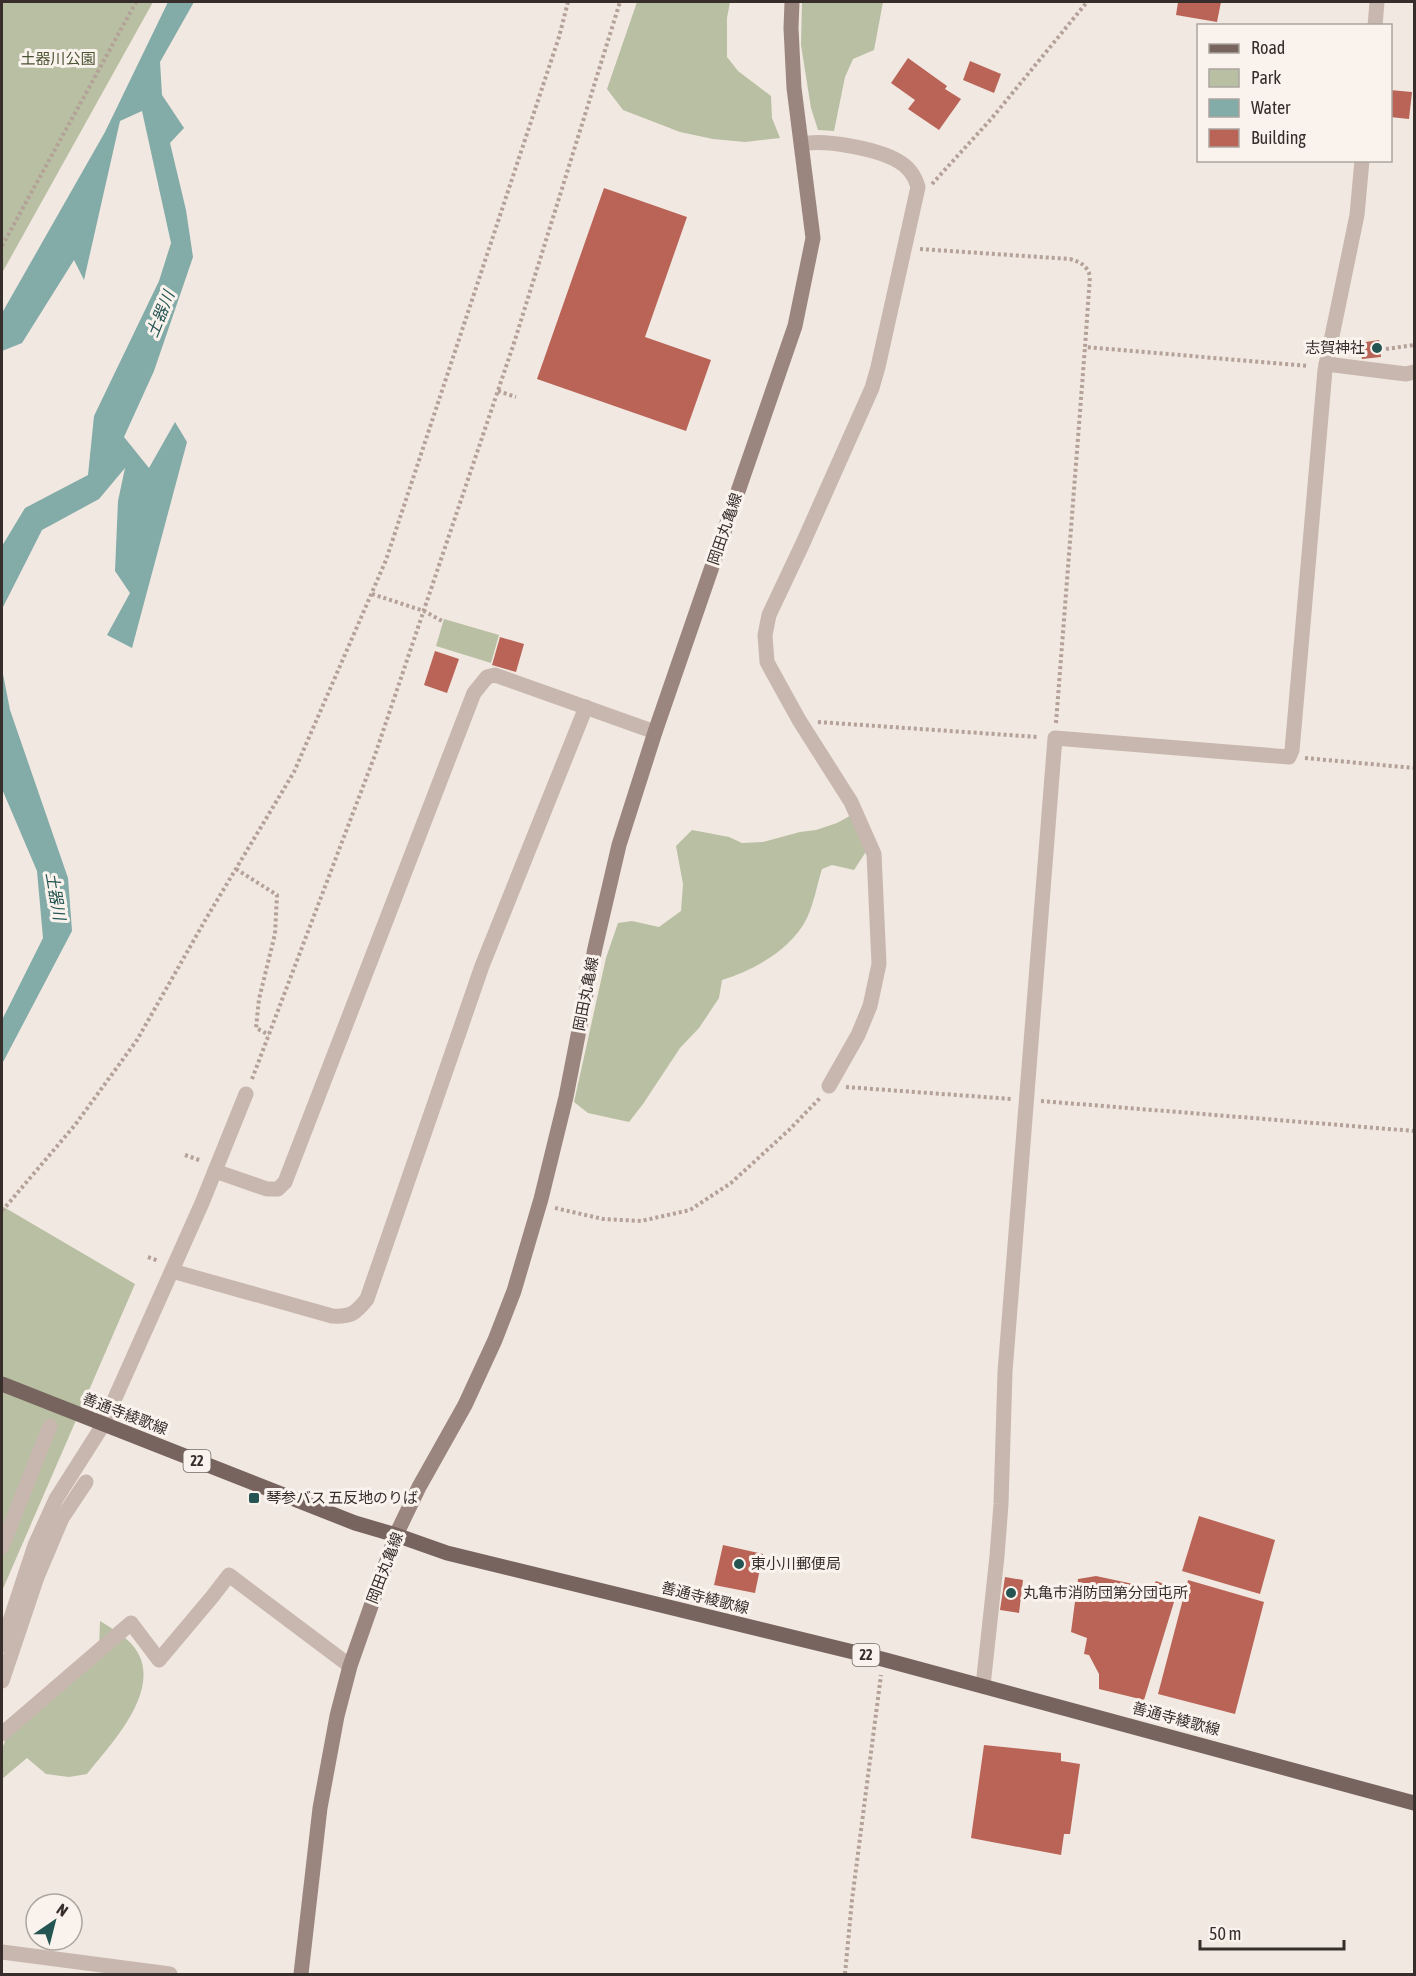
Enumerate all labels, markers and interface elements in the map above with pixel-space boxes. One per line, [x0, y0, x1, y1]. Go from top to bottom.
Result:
legend [1197, 24, 1392, 162]
text: Road [1251, 37, 1285, 58]
park label: 土器川公園 [20, 50, 96, 67]
text: Park [1251, 67, 1281, 88]
text: Water [1251, 97, 1291, 118]
text: Building [1251, 127, 1306, 148]
water label: 土器川 [143, 287, 178, 340]
place label: 志賀神社 [1305, 339, 1365, 356]
marker: 志賀神社 [1370, 341, 1384, 355]
street label: 岡田丸亀線 [704, 491, 745, 567]
water label: 土器川 [43, 871, 69, 923]
street label: 岡田丸亀線 [570, 955, 601, 1032]
street label: 善通寺綾歌線 [80, 1389, 170, 1438]
road number: 22 [184, 1450, 210, 1472]
place label: 琴参バス 五反地のりば [266, 1489, 418, 1506]
marker: 琴参バス 五反地のりば [247, 1491, 261, 1505]
street label: 岡田丸亀線 [363, 1530, 406, 1606]
place label: 東小川郵便局 [751, 1555, 841, 1572]
marker: 東小川郵便局 [732, 1557, 746, 1571]
street label: 善通寺綾歌線 [659, 1578, 751, 1617]
place label: 丸亀市消防団第分団屯所 [1023, 1584, 1188, 1601]
marker: 丸亀市消防団第分団屯所 [1004, 1586, 1018, 1600]
road number: 22 [852, 1644, 880, 1666]
street label: 善通寺綾歌線 [1130, 1699, 1222, 1738]
north arrow [24, 1892, 84, 1952]
text: N [54, 1900, 72, 1920]
scale bar [1200, 1913, 1344, 1951]
text: 50 m [1209, 1923, 1241, 1944]

